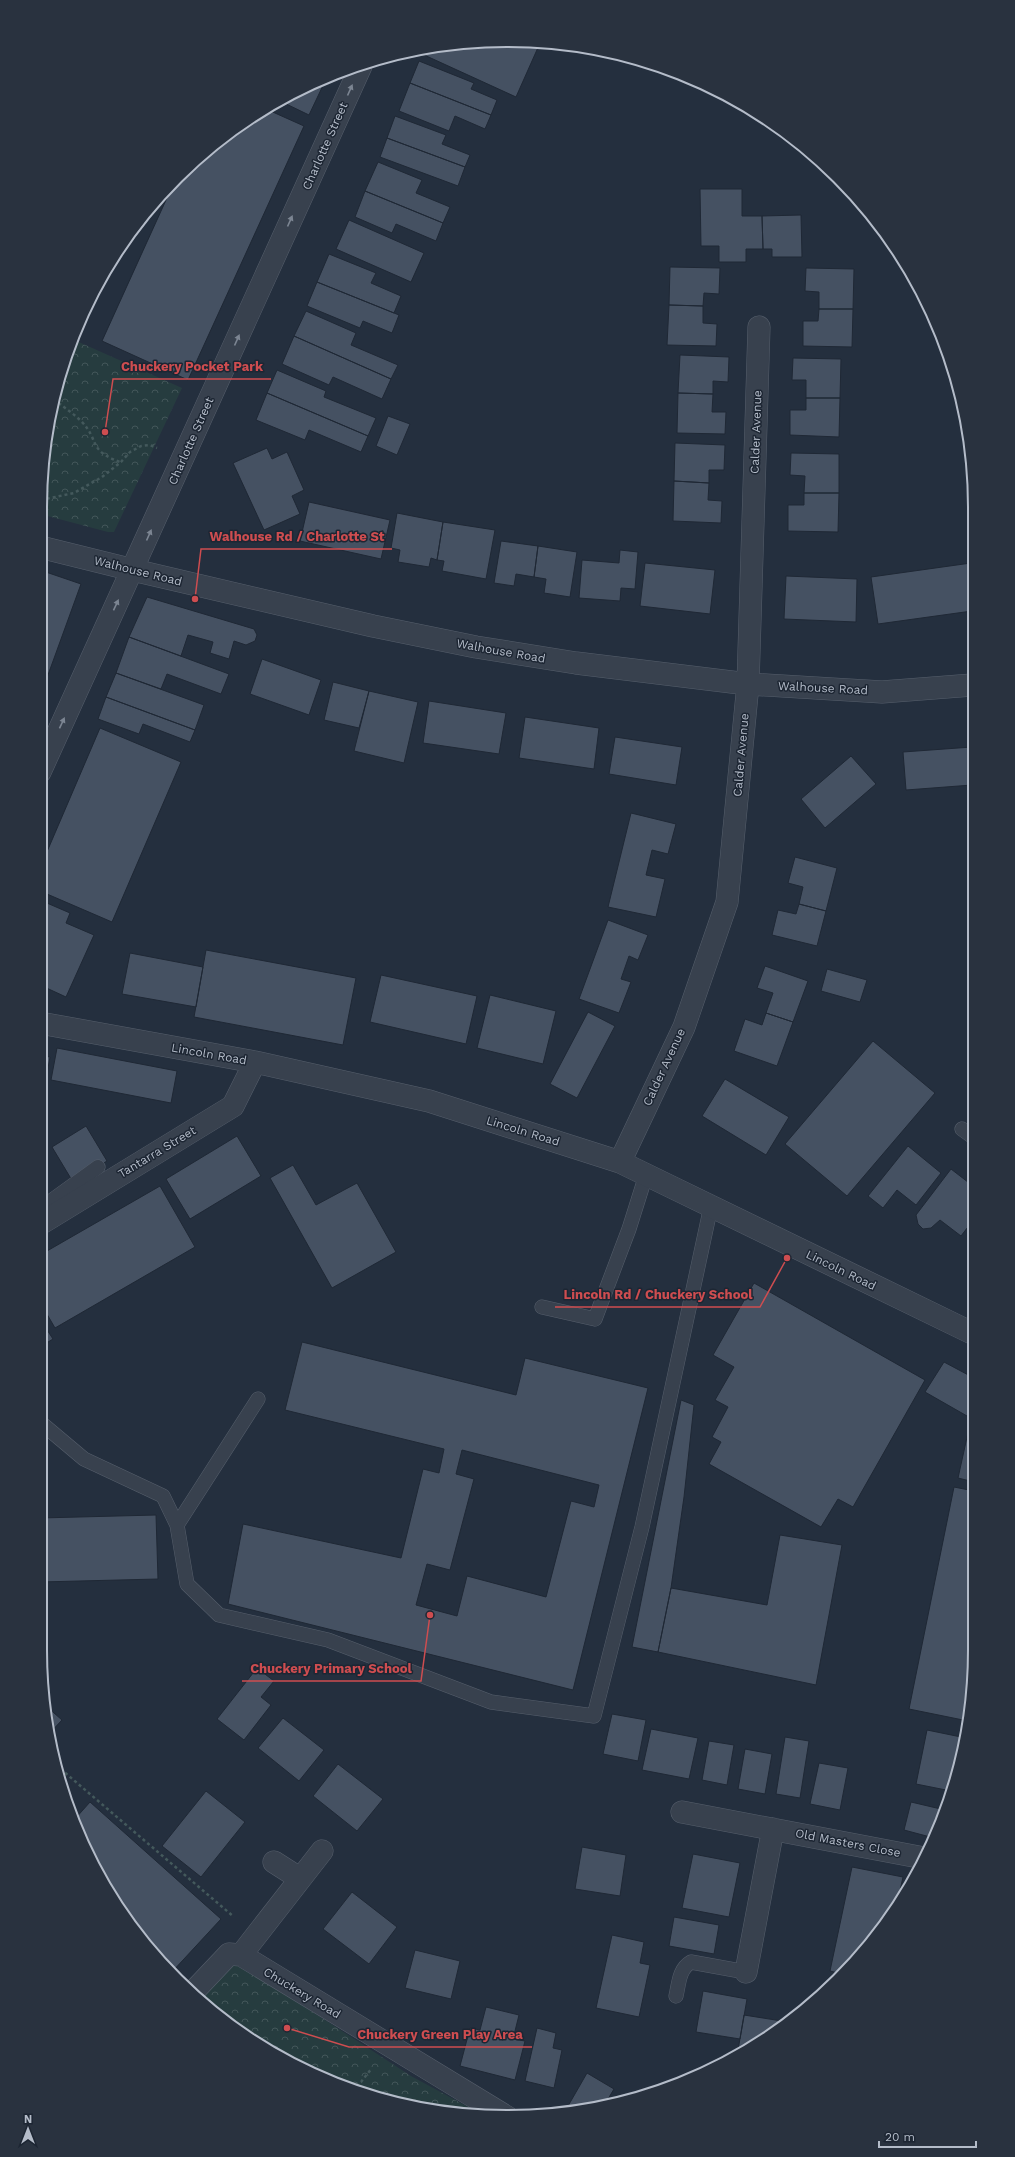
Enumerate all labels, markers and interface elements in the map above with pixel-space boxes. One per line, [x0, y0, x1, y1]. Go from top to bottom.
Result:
one-way arrow [347, 85, 353, 96]
street label: Charlotte Street [299, 100, 351, 192]
one-way arrow [288, 215, 294, 227]
one-way arrow [234, 334, 240, 345]
callout: Chuckery Pocket Park [113, 354, 271, 379]
text: Chuckery Pocket Park [121, 359, 264, 374]
street label: Calder Avenue [748, 390, 764, 474]
street label: Charlotte Street [165, 395, 217, 487]
callout: Walhouse Rd / Charlotte St [201, 524, 392, 549]
one-way arrow [146, 528, 152, 540]
text: Walhouse Rd / Charlotte St [209, 529, 385, 544]
street label: Walhouse Road [93, 553, 183, 589]
one-way arrow [113, 600, 119, 611]
street label: Walhouse Road [455, 636, 547, 666]
street label: Walhouse Road [778, 679, 868, 697]
street label: Calder Avenue [730, 713, 752, 797]
one-way arrow [59, 718, 65, 729]
street label: Calder Avenue [640, 1026, 688, 1108]
street label: Lincoln Road [170, 1040, 248, 1068]
street label: Lincoln Road [485, 1113, 561, 1149]
street label: Tantarra Street [116, 1123, 198, 1181]
street label: Lincoln Road [804, 1247, 878, 1293]
callout: Lincoln Rd / Chuckery School [555, 1282, 760, 1307]
text: Lincoln Rd / Chuckery School [564, 1287, 753, 1302]
callout: Chuckery Primary School [242, 1656, 421, 1681]
text: Chuckery Primary School [250, 1661, 413, 1676]
street label: Old Masters Close [794, 1826, 902, 1860]
street label: Chuckery Road [261, 1964, 343, 2022]
callout: Chuckery Green Play Area [349, 2022, 532, 2047]
text: Chuckery Green Play Area [357, 2027, 523, 2042]
north arrow [8, 2109, 48, 2149]
text: N [24, 2113, 32, 2126]
scale bar [879, 2123, 976, 2149]
text: 20 m [885, 2130, 915, 2144]

